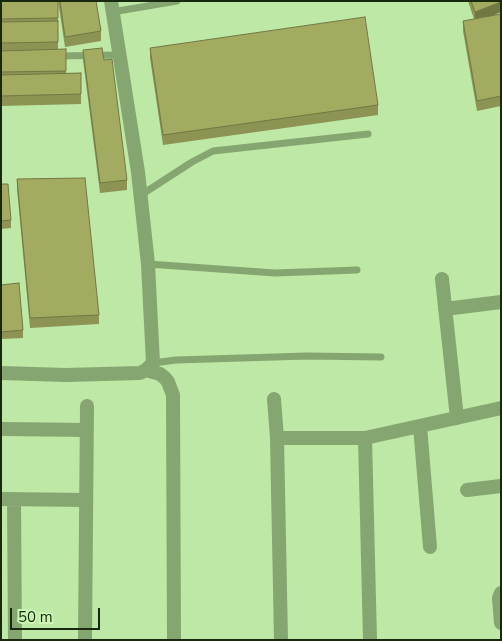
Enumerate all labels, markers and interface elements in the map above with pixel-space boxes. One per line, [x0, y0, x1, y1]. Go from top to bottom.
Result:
scale bar [12, 598, 102, 630]
text: 50 m [18, 607, 53, 627]

